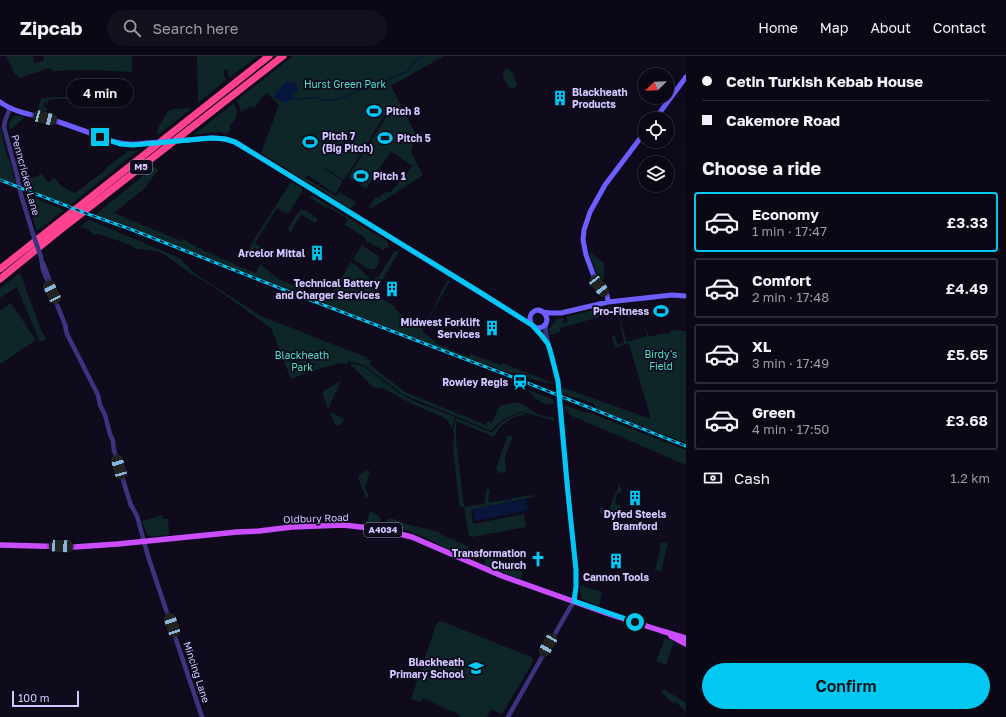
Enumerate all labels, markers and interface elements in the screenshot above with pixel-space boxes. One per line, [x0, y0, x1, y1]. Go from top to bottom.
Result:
search box [107, 10, 387, 46]
text: Zipcab [20, 16, 83, 39]
icon: search [121, 17, 143, 39]
text: Search here [153, 19, 238, 37]
text: Home [758, 19, 798, 36]
text: Map [820, 19, 848, 36]
text: About [870, 19, 911, 36]
text: Contact [933, 19, 986, 36]
north arrow [638, 68, 674, 104]
map controls [638, 68, 674, 192]
text: Cetin Turkish Kebab House [726, 72, 923, 90]
park label: Hurst Green Park [304, 78, 386, 90]
callout: 4 min [67, 79, 133, 107]
text: 4 min [83, 85, 117, 101]
place label: Blackheath Products [572, 86, 628, 110]
building icon: Blackheath Products [551, 89, 569, 107]
sports icon: Pitch 8 [365, 102, 383, 120]
place label: Pitch 8 [386, 105, 420, 117]
car [32, 109, 58, 127]
text: Cakemore Road [726, 111, 840, 129]
button: locate [638, 112, 674, 148]
route end [91, 128, 109, 146]
sports icon: Pitch 5 [376, 129, 394, 147]
place label: Pitch 7 (Big Pitch) [322, 130, 373, 154]
place label: Pitch 5 [397, 132, 431, 144]
street label: Penncricket Lane [9, 133, 43, 217]
sports icon: Pitch 7 (Big Pitch) [301, 133, 319, 151]
button: layers [638, 156, 674, 192]
text: Choose a ride [702, 157, 821, 179]
road number: M5 [130, 160, 152, 174]
sports icon: Pitch 1 [352, 167, 370, 185]
place label: Pitch 1 [373, 170, 406, 182]
icon: car [704, 204, 740, 240]
text: Economy [752, 205, 819, 223]
text: £3.33 [946, 213, 988, 231]
text: 1 min · 17:47 [752, 223, 827, 239]
building icon: Arcelor Mittal [308, 244, 326, 262]
place label: Arcelor Mittal [238, 247, 306, 259]
icon: car [704, 270, 740, 306]
text: Comfort [752, 271, 811, 289]
car [587, 273, 611, 299]
place label: Technical Battery and Charger Services [276, 277, 380, 301]
car [41, 279, 63, 305]
text: £4.49 [945, 279, 988, 297]
building icon: Technical Battery and Charger Services [383, 280, 401, 298]
text: 2 min · 17:48 [752, 289, 829, 305]
sports icon: Pro-Fitness [652, 302, 670, 320]
place label: Pro-Fitness [593, 305, 649, 317]
place label: Midwest Forklift Services [401, 316, 480, 340]
building icon: Midwest Forklift Services [483, 319, 501, 337]
icon: car [704, 336, 740, 372]
text: XL [752, 337, 771, 355]
text: £5.65 [946, 345, 988, 363]
park label: Birdy's Field [645, 348, 677, 372]
park label: Blackheath Park [275, 349, 329, 373]
text: 3 min · 17:49 [752, 355, 829, 371]
station icon: Rowley Regis [511, 373, 529, 391]
place label: Rowley Regis [442, 376, 508, 388]
icon: car [704, 402, 740, 438]
text: Green [752, 403, 795, 421]
text: £3.68 [946, 411, 988, 429]
text: 4 min · 17:50 [752, 421, 829, 437]
car [110, 454, 128, 480]
icon: cash [702, 467, 724, 489]
text: Cash [734, 469, 770, 487]
text: 1.2 km [950, 470, 990, 486]
building icon: Dyfed Steels Bramford [626, 489, 644, 507]
place label: Dyfed Steels Bramford [604, 508, 667, 532]
street label: Oldbury Road [283, 511, 349, 525]
road number: A4034 [364, 523, 402, 537]
car [49, 539, 73, 553]
place label: Transformation Church [452, 547, 526, 571]
church icon: Transformation Church [529, 550, 547, 568]
building icon: Cannon Tools [607, 552, 625, 570]
place label: Cannon Tools [583, 571, 649, 583]
car [163, 612, 181, 638]
route start [626, 613, 644, 631]
car [537, 632, 559, 658]
street label: Mincing Lane [181, 640, 213, 704]
place label: Blackheath Primary School [390, 656, 465, 680]
school or university icon: Blackheath Primary School [467, 659, 485, 677]
button: Confirm [702, 663, 990, 709]
scale bar [12, 689, 79, 708]
text: 100 m [18, 691, 49, 704]

